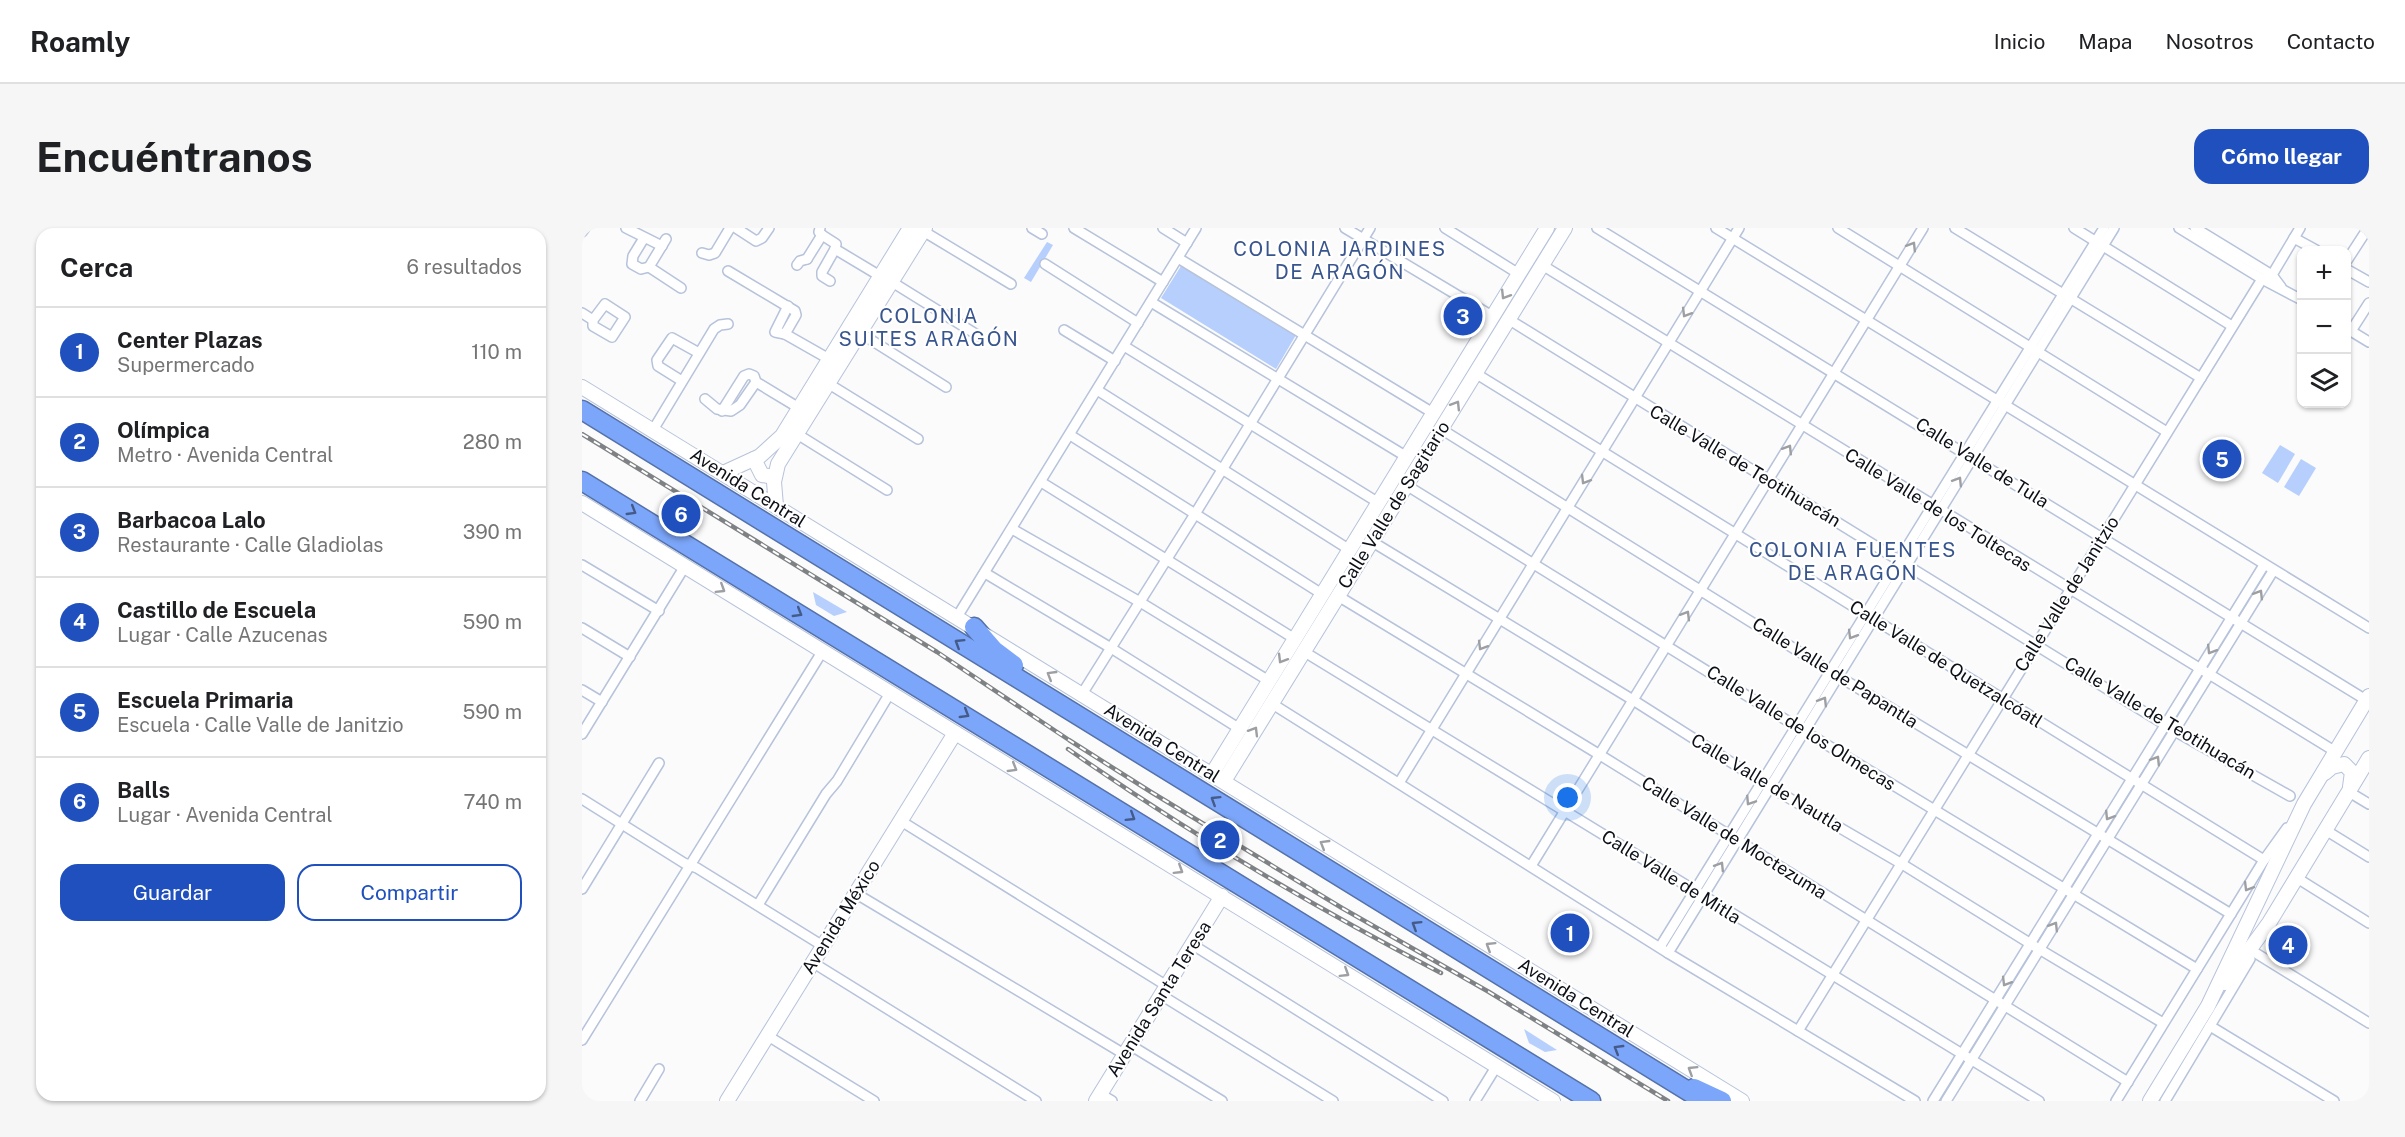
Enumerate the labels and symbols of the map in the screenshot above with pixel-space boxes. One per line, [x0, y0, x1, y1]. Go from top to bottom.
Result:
district label: COLONIA JARDINES DE ARAGÓN [1233, 237, 1447, 284]
one-way arrow [1904, 242, 1916, 252]
one-way arrow [1501, 289, 1512, 300]
pin: 3 [1444, 294, 1482, 338]
district label: COLONIA SUITES ARAGÓN [839, 304, 1019, 351]
one-way arrow [1682, 307, 1694, 317]
street label: Calle Valle de Teotihuacán [1646, 400, 1845, 531]
one-way arrow [1448, 401, 1460, 411]
street label: Calle Valle de Tula [1912, 413, 2053, 512]
street label: Calle Valle de Sagitario [1333, 417, 1454, 592]
pin: 5 [2202, 436, 2242, 482]
street label: Calle Valle de los Toltecas [1841, 443, 2035, 576]
street label: Avenida Central [687, 444, 810, 532]
one-way arrow [1781, 445, 1793, 455]
one-way arrow [1580, 474, 1592, 484]
one-way arrow [1950, 477, 1962, 487]
pin: 6 [662, 492, 700, 536]
one-way arrow [626, 504, 636, 516]
street label: Calle Valle de Janitzio [2010, 512, 2123, 675]
district label: COLONIA FUENTES DE ARAGÓN [1749, 538, 1957, 585]
one-way arrow [715, 581, 725, 593]
one-way arrow [2251, 590, 2263, 600]
street label: Calle Valle de Quetzalcóatl [1846, 595, 2047, 732]
one-way arrow [792, 605, 802, 617]
one-way arrow [1678, 611, 1690, 621]
street label: Calle Valle de Papantla [1749, 613, 1922, 732]
one-way arrow [1848, 629, 1860, 639]
one-way arrow [955, 638, 965, 650]
one-way arrow [1478, 640, 1490, 650]
one-way arrow [2207, 644, 2219, 654]
street label: Calle Valle de Teotihuacán [2061, 652, 2260, 783]
one-way arrow [1278, 653, 1290, 663]
street label: Calle Valle de los Olmecas [1703, 661, 1900, 794]
one-way arrow [1047, 670, 1057, 682]
one-way arrow [1816, 697, 1828, 707]
street label: Avenida Central [1101, 699, 1224, 787]
one-way arrow [959, 707, 969, 719]
one-way arrow [1247, 727, 1258, 737]
street label: Calle Valle de Nautla [1687, 729, 1847, 836]
one-way arrow [2149, 756, 2161, 766]
one-way arrow [1006, 761, 1017, 772]
street label: Calle Valle de Moctezuma [1638, 772, 1831, 903]
your location [1553, 783, 1582, 812]
one-way arrow [1746, 794, 1757, 805]
one-way arrow [1211, 795, 1221, 807]
one-way arrow [1125, 809, 1135, 821]
one-way arrow [2105, 810, 2116, 821]
pin: 2 [1200, 818, 1240, 862]
street label: Calle Valle de Mitla [1598, 825, 1745, 928]
one-way arrow [1320, 839, 1330, 851]
street label: Avenida México [797, 856, 884, 978]
one-way arrow [1713, 862, 1724, 873]
one-way arrow [1173, 863, 1183, 875]
one-way arrow [2243, 881, 2255, 891]
pin: 1 [1550, 910, 1590, 956]
street label: Avenida Santa Teresa [1102, 917, 1215, 1080]
one-way arrow [1412, 920, 1422, 932]
one-way arrow [2046, 922, 2058, 932]
pin: 4 [2268, 922, 2308, 968]
one-way arrow [1486, 941, 1496, 953]
street label: Avenida Central [1515, 954, 1638, 1042]
one-way arrow [1338, 965, 1349, 976]
one-way arrow [2002, 976, 2014, 986]
one-way arrow [1614, 1044, 1624, 1056]
one-way arrow [1688, 1065, 1698, 1077]

